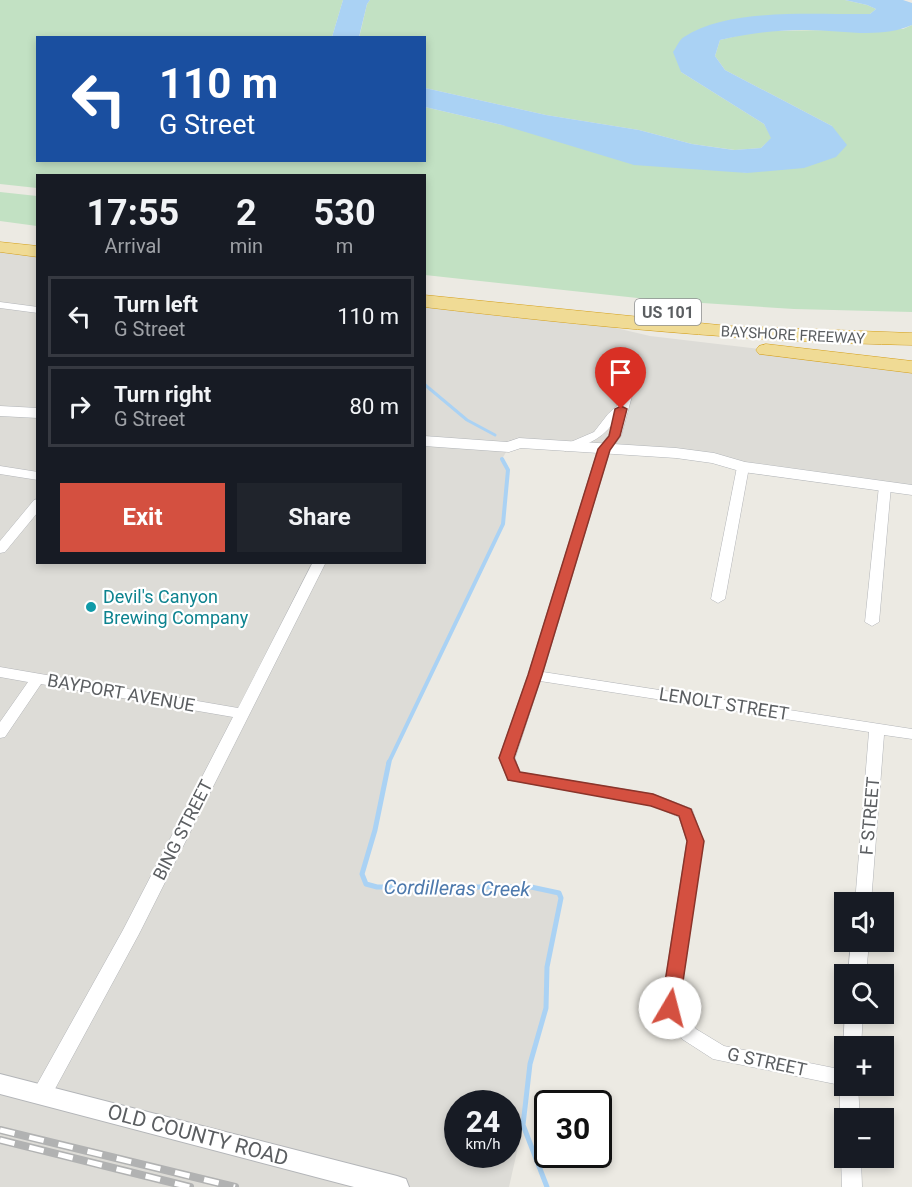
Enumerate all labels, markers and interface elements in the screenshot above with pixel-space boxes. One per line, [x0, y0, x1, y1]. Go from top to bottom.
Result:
text: 110 m [159, 59, 278, 108]
icon: left [60, 60, 138, 138]
text: G Street [159, 109, 255, 141]
text: 17:55 [86, 192, 179, 234]
text: 2 [236, 192, 257, 234]
text: 530 [314, 192, 376, 234]
text: Arrival [104, 234, 161, 258]
text: min [230, 234, 263, 258]
text: m [336, 234, 353, 258]
text: Turn left [114, 292, 198, 317]
road number: US 101 [635, 299, 701, 325]
icon: left [63, 300, 96, 333]
text: 110 m [337, 304, 399, 329]
text: G Street [114, 317, 185, 341]
street label: BAYSHORE FREEWAY [720, 322, 866, 348]
pin [595, 347, 646, 409]
icon: arrive [604, 356, 637, 389]
text: Turn right [114, 382, 211, 407]
icon: right [63, 390, 96, 423]
text: 80 m [350, 394, 399, 419]
text: G Street [114, 407, 185, 431]
button: Exit [60, 483, 225, 552]
button: Share [237, 483, 402, 552]
place label: Devil's Canyon Brewing Company [103, 586, 249, 628]
marker: Devil's Canyon Brewing Company [84, 600, 98, 614]
street label: BAYPORT AVENUE [46, 669, 196, 716]
street label: LENOLT STREET [658, 683, 791, 724]
street label: BING STREET [148, 776, 217, 883]
street label: F STREET [856, 776, 883, 856]
water label: Cordilleras Creek [384, 875, 532, 901]
map controls [834, 892, 894, 1168]
button: sound [834, 892, 894, 952]
button: search [834, 964, 894, 1024]
position arrow [638, 976, 702, 1040]
button: + [834, 1036, 894, 1096]
street label: G STREET [725, 1043, 809, 1080]
speed limit sign: 30 [534, 1090, 612, 1168]
street label: OLD COUNTY ROAD [105, 1099, 291, 1171]
text: 24 [466, 1104, 500, 1139]
button: − [834, 1108, 894, 1168]
text: km/h [465, 1135, 501, 1153]

